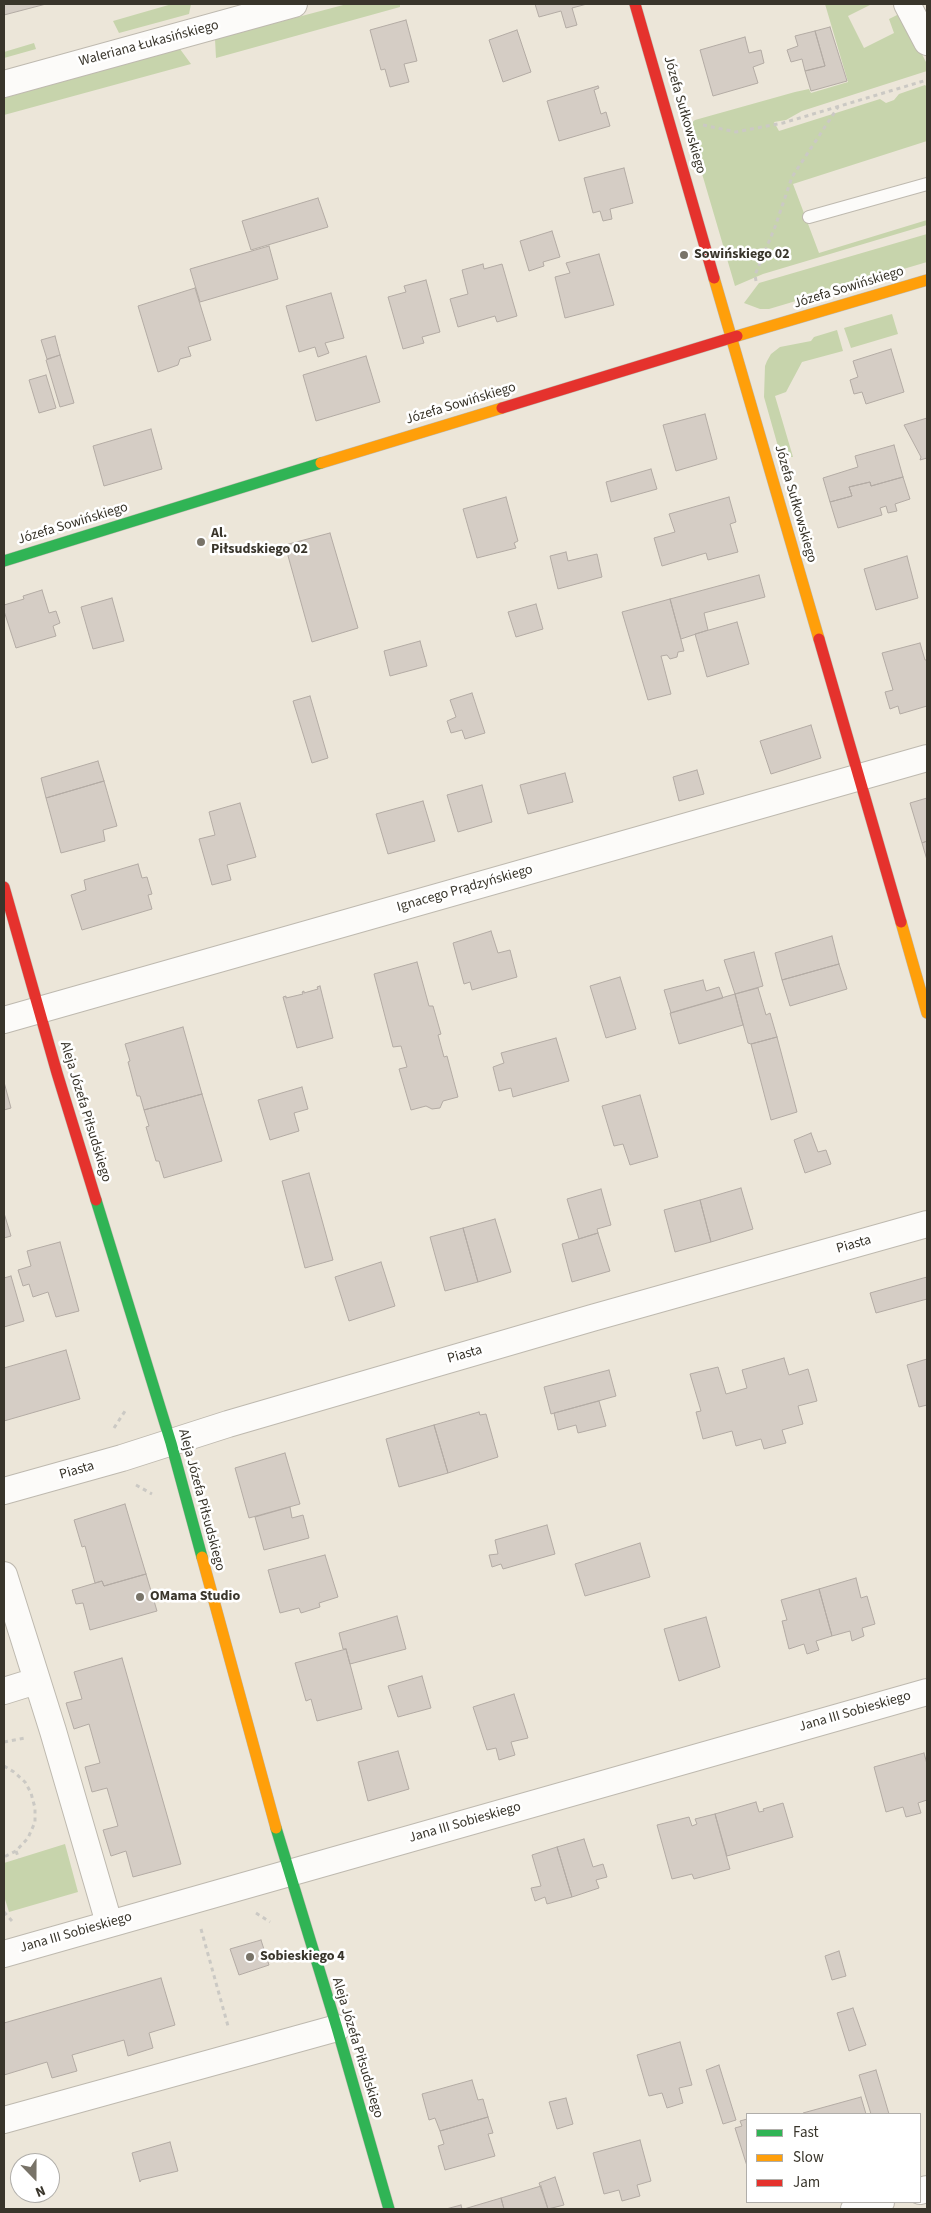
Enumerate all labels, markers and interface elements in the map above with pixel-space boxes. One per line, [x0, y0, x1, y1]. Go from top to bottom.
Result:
street label: Waleriana Łukasińskiego [77, 17, 221, 71]
street label: Józefa Sułkowskiego [659, 54, 709, 176]
place label: Sowińskiego 02 [694, 247, 790, 263]
marker: Sowińskiego 02 [678, 249, 690, 261]
street label: Józefa Sowińskiego [792, 263, 906, 313]
street label: Józefa Sowińskiego [404, 379, 518, 429]
street label: Józefa Sułkowskiego [770, 443, 820, 565]
street label: Józefa Sowińskiego [16, 499, 130, 549]
place label: Al. Piłsudskiego 02 [211, 526, 308, 558]
marker: Al. Piłsudskiego 02 [195, 536, 207, 548]
street label: Ignacego Prądzyńskiego [395, 862, 535, 916]
street label: Aleja Józefa Piłsudskiego [56, 1040, 114, 1184]
street label: Piasta [835, 1232, 873, 1258]
street label: Piasta [446, 1342, 484, 1368]
street label: Aleja Józefa Piłsudskiego [174, 1427, 228, 1573]
street label: Piasta [58, 1458, 96, 1484]
place label: OMama Studio [150, 1589, 240, 1605]
marker: OMama Studio [134, 1591, 146, 1603]
street label: Jana III Sobieskiego [797, 1688, 913, 1736]
street label: Jana III Sobieskiego [407, 1799, 523, 1847]
street label: Jana III Sobieskiego [18, 1909, 134, 1957]
place label: Sobieskiego 4 [260, 1949, 345, 1965]
marker: Sobieskiego 4 [244, 1951, 256, 1963]
street label: Aleja Józefa Piłsudskiego [328, 1976, 386, 2120]
legend [746, 2113, 921, 2203]
text: Fast [793, 2122, 819, 2143]
text: Slow [793, 2147, 824, 2168]
north arrow [10, 2153, 60, 2203]
text: Jam [793, 2172, 820, 2193]
text: N [32, 2180, 48, 2202]

